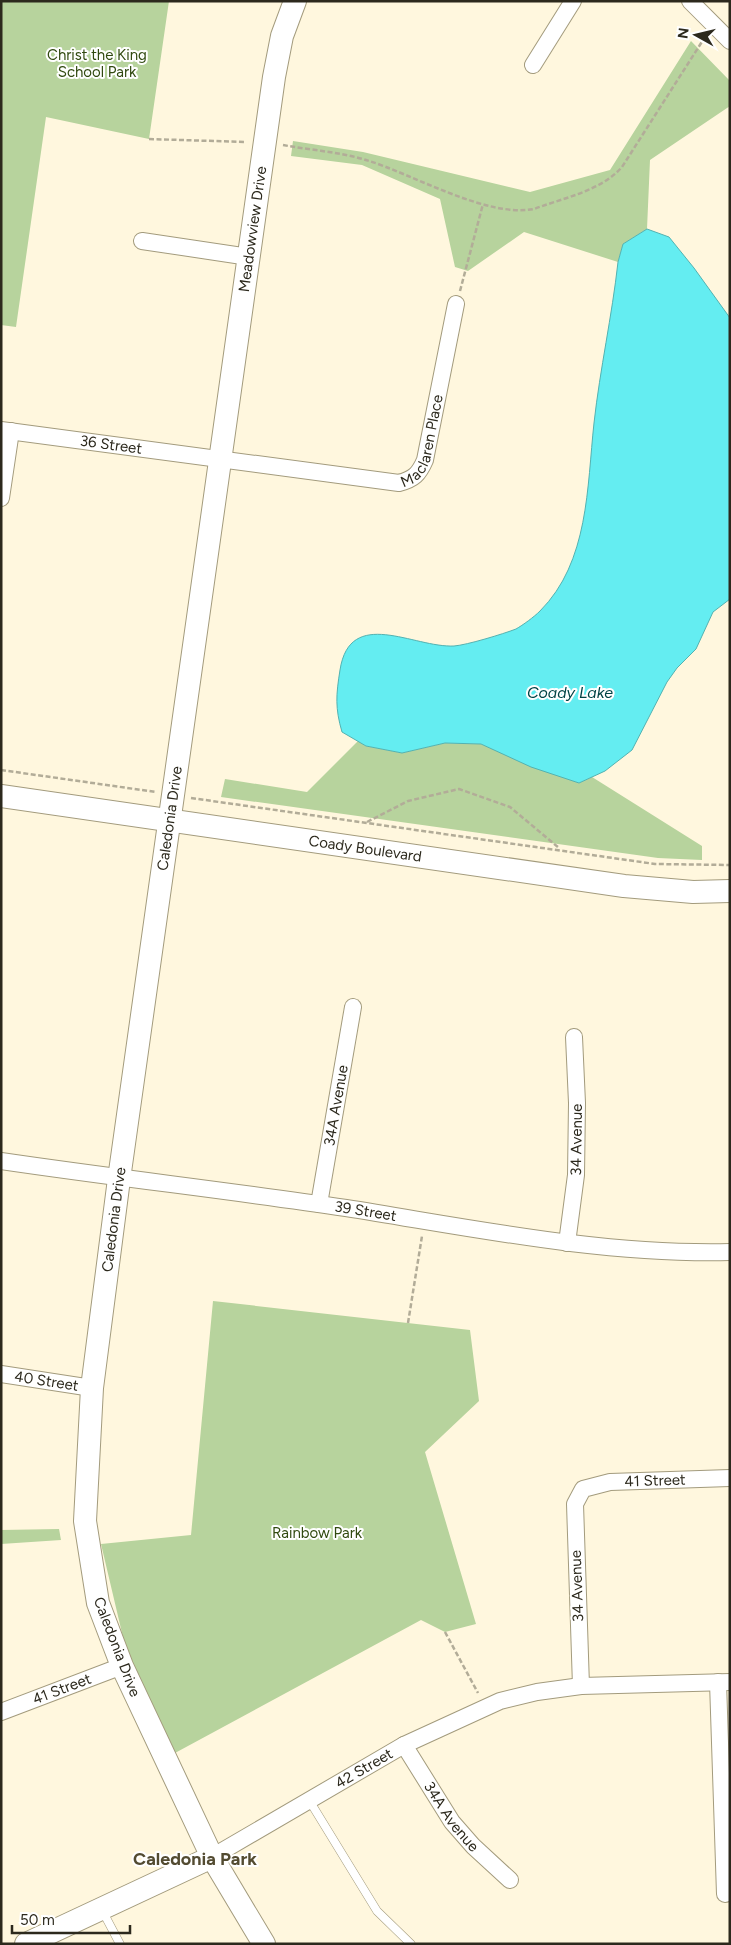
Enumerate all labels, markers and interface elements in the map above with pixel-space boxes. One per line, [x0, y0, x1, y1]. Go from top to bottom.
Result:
north arrow [671, 10, 721, 60]
text: N [674, 27, 693, 40]
park label: Christ the King School Park [47, 46, 147, 81]
street label: Meadowview Drive [235, 165, 270, 293]
street label: Maclaren Place [398, 393, 447, 491]
street label: 36 Street [79, 432, 143, 458]
water label: Coady Lake [527, 683, 613, 702]
street label: Caledonia Drive [153, 765, 186, 872]
street label: Coady Boulevard [307, 832, 423, 866]
street label: 34A Avenue [320, 1063, 352, 1147]
street label: 34 Avenue [567, 1103, 586, 1176]
street label: Caledonia Drive [98, 1166, 130, 1273]
street label: 39 Street [333, 1197, 398, 1225]
street label: 40 Street [13, 1367, 80, 1395]
street label: 41 Street [624, 1470, 686, 1491]
park label: Rainbow Park [272, 1524, 363, 1542]
street label: 34 Avenue [567, 1550, 587, 1622]
street label: Caledonia Drive [90, 1595, 144, 1699]
street label: 41 Street [30, 1669, 94, 1708]
street label: 42 Street [332, 1744, 396, 1792]
street label: 34A Avenue [420, 1778, 482, 1856]
district label: Caledonia Park [133, 1848, 257, 1870]
scale bar [12, 1902, 130, 1934]
text: 50 m [20, 1911, 55, 1929]

